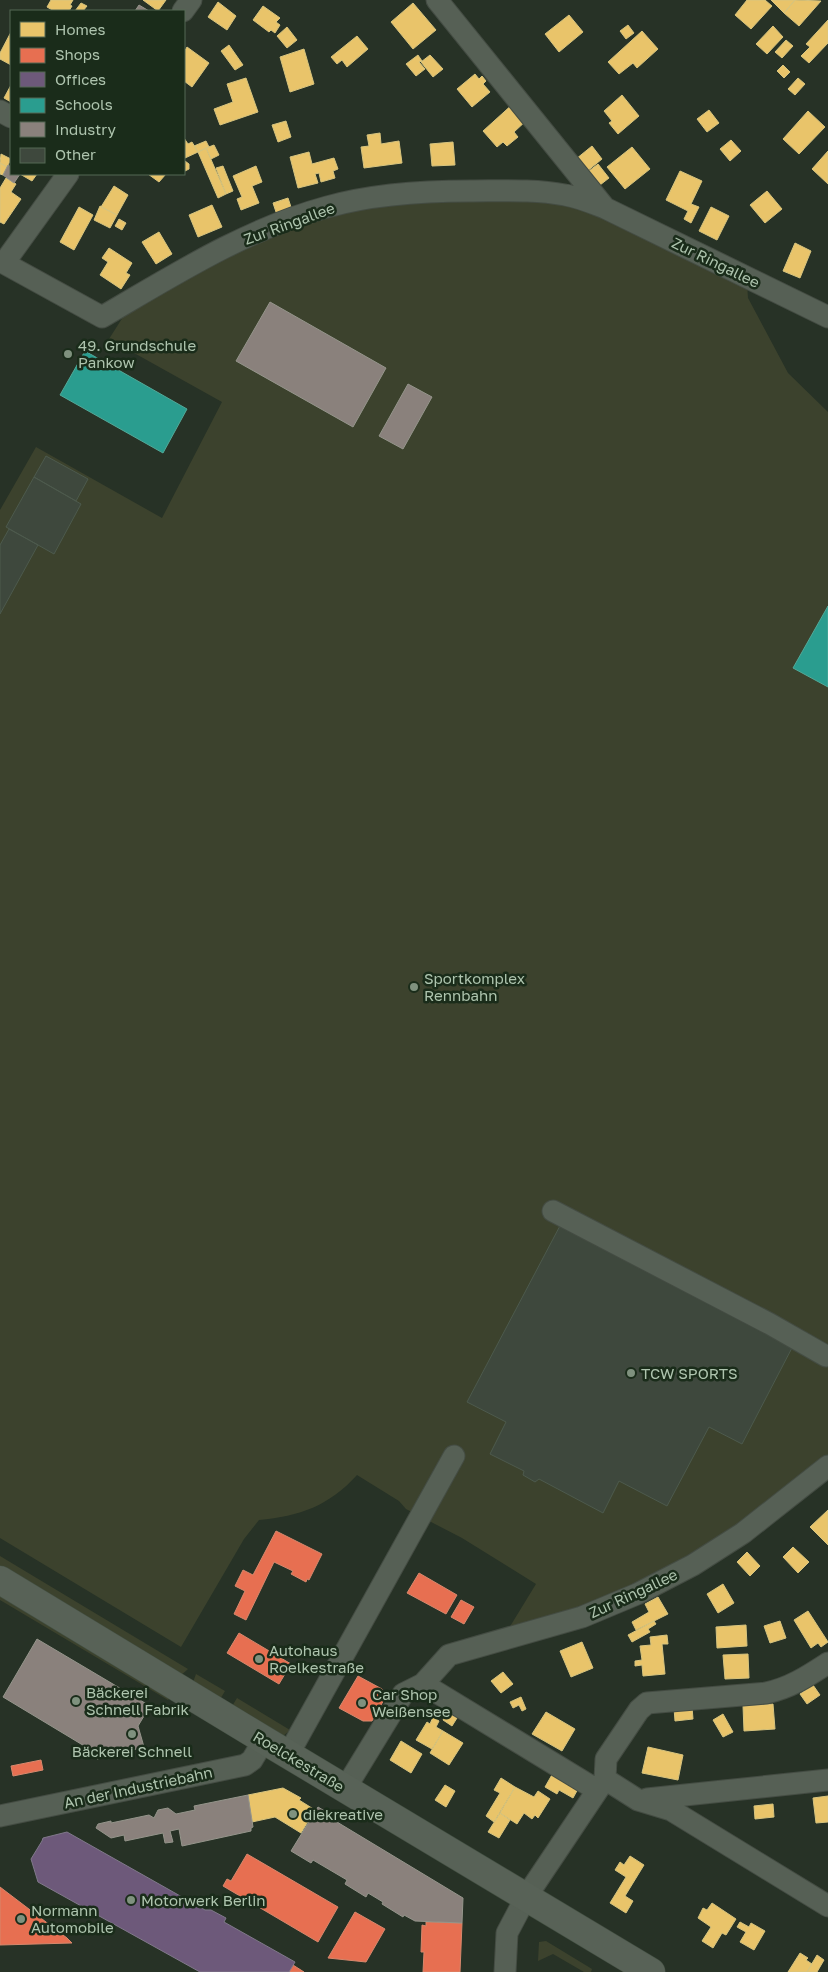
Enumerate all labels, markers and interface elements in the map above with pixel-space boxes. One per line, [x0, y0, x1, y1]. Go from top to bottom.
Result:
legend [10, 10, 185, 175]
text: Homes [55, 20, 105, 38]
text: Shops [55, 45, 100, 63]
text: Offices [55, 70, 106, 88]
text: Schools [55, 95, 113, 113]
text: Industry [55, 120, 116, 138]
text: Other [55, 145, 96, 163]
street label: Zur Ringallee [241, 198, 337, 248]
street label: Zur Ringallee [669, 233, 763, 291]
place label: 49. Grundschule Pankow [78, 336, 197, 371]
marker: 49. Grundschule Pankow [62, 348, 74, 360]
place label: Sportkomplex Rennbahn [424, 969, 525, 1004]
marker: Sportkomplex Rennbahn [408, 981, 420, 993]
place label: TCW SPORTS [641, 1364, 738, 1382]
marker: TCW SPORTS [625, 1367, 637, 1379]
street label: Zur Ringallee [586, 1565, 680, 1621]
place label: Autohaus Roelkestraße [269, 1641, 364, 1676]
marker: Autohaus Roelkestraße [253, 1653, 265, 1665]
place label: Bäckerei Schnell Fabrik [86, 1683, 189, 1718]
place label: Car Shop Weißensee [372, 1685, 451, 1720]
marker: Bäckerei Schnell Fabrik [70, 1695, 82, 1707]
marker: Car Shop Weißensee [356, 1697, 368, 1709]
street label: Roelckestraße [250, 1727, 348, 1795]
marker: Bäckerei Schnell [126, 1728, 138, 1740]
place label: Bäckerei Schnell [72, 1742, 192, 1760]
street label: An der Industriebahn [62, 1762, 214, 1812]
place label: diekreative [303, 1805, 383, 1823]
marker: diekreative [287, 1808, 299, 1820]
place label: Motorwerk Berlin [141, 1891, 265, 1909]
marker: Motorwerk Berlin [125, 1894, 137, 1906]
place label: Normann Automobile [31, 1901, 114, 1936]
marker: Normann Automobile [15, 1913, 27, 1925]

